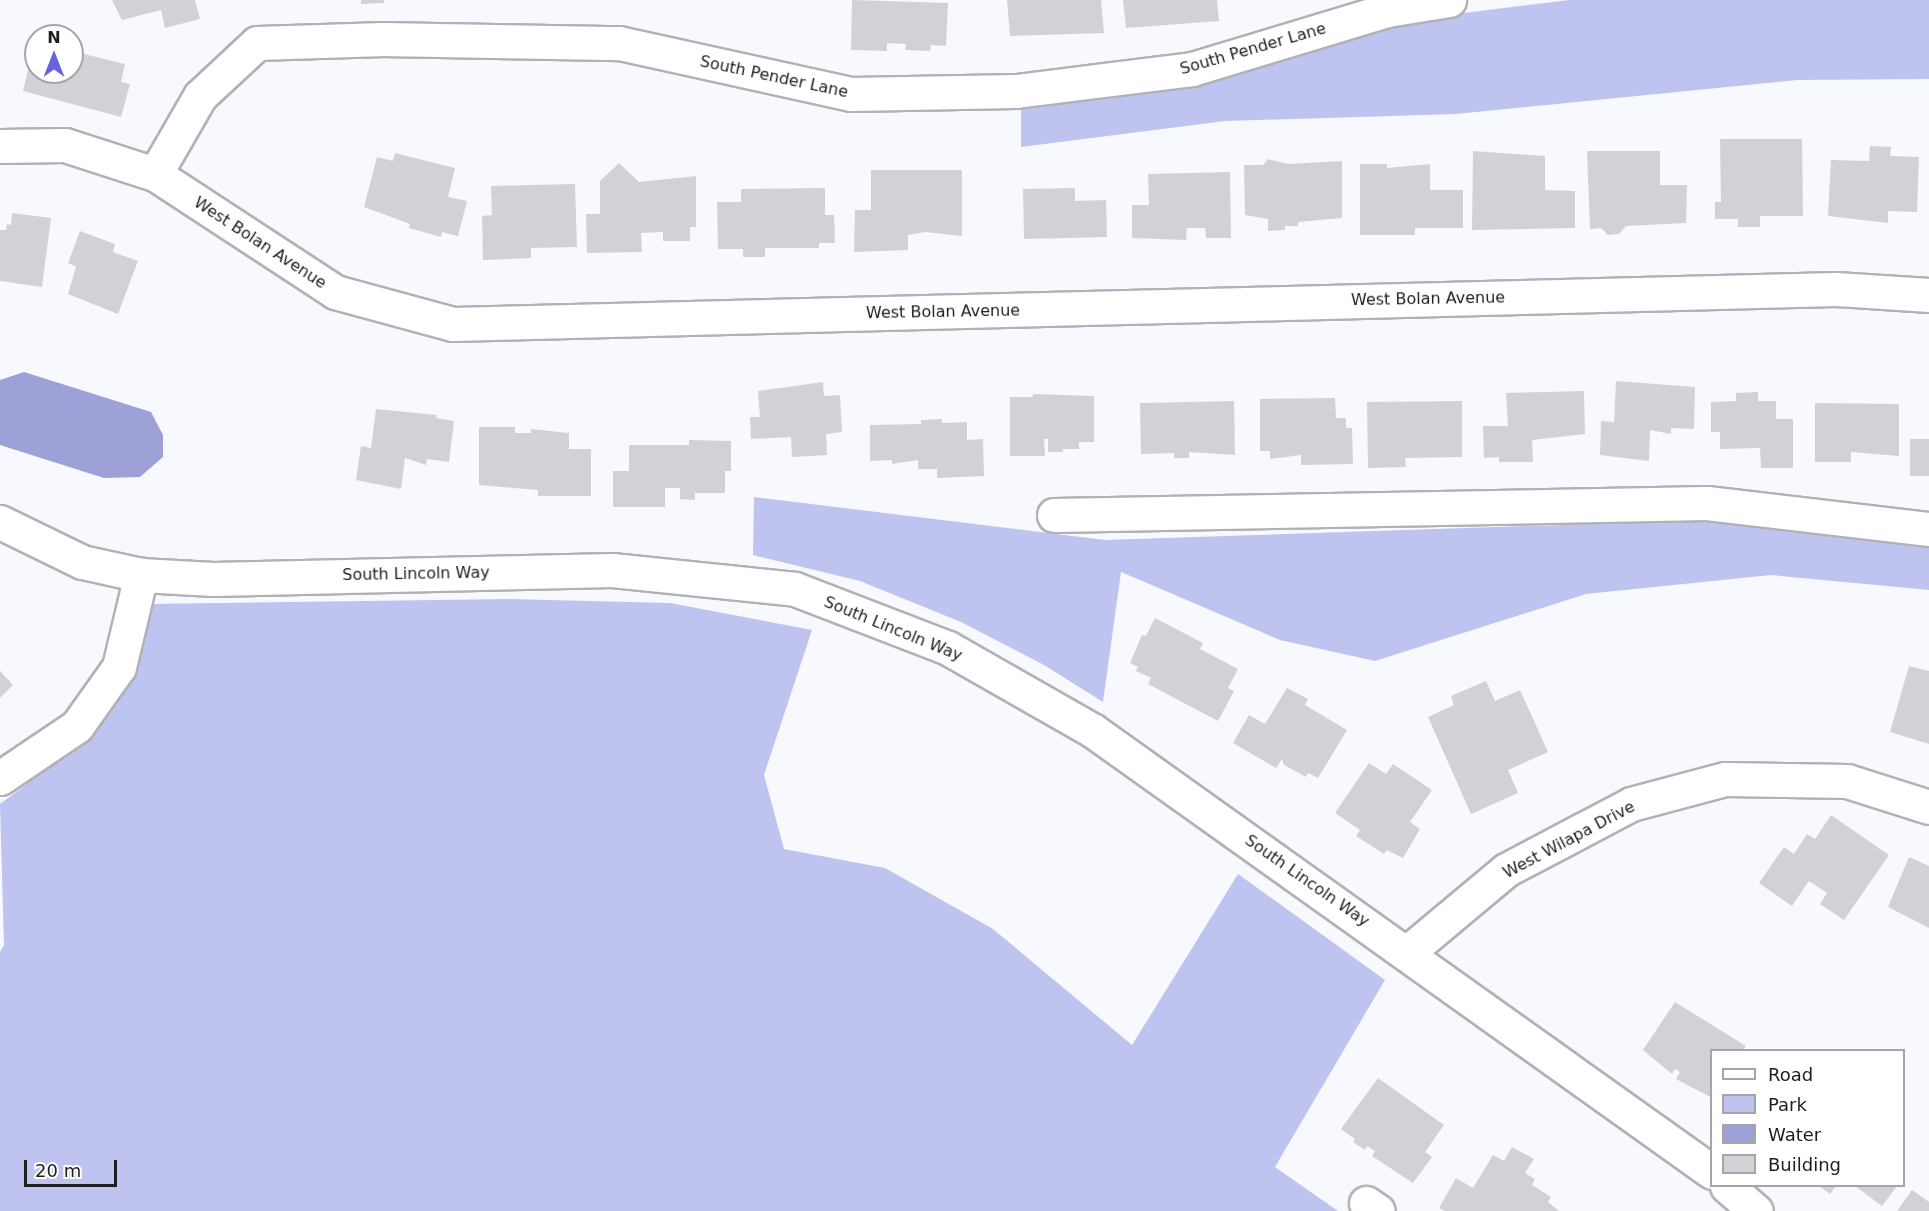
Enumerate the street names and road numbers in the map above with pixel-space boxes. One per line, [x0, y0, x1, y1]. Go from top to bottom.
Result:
street label: South Pender Lane [1178, 19, 1328, 79]
street label: South Pender Lane [698, 52, 850, 102]
street label: West Bolan Avenue [190, 193, 330, 293]
street label: West Bolan Avenue [1351, 288, 1505, 310]
street label: West Bolan Avenue [866, 301, 1020, 323]
street label: South Lincoln Way [342, 563, 490, 585]
street label: South Lincoln Way [821, 592, 965, 666]
street label: West Wilapa Drive [1500, 797, 1638, 883]
street label: South Lincoln Way [1241, 831, 1373, 931]

